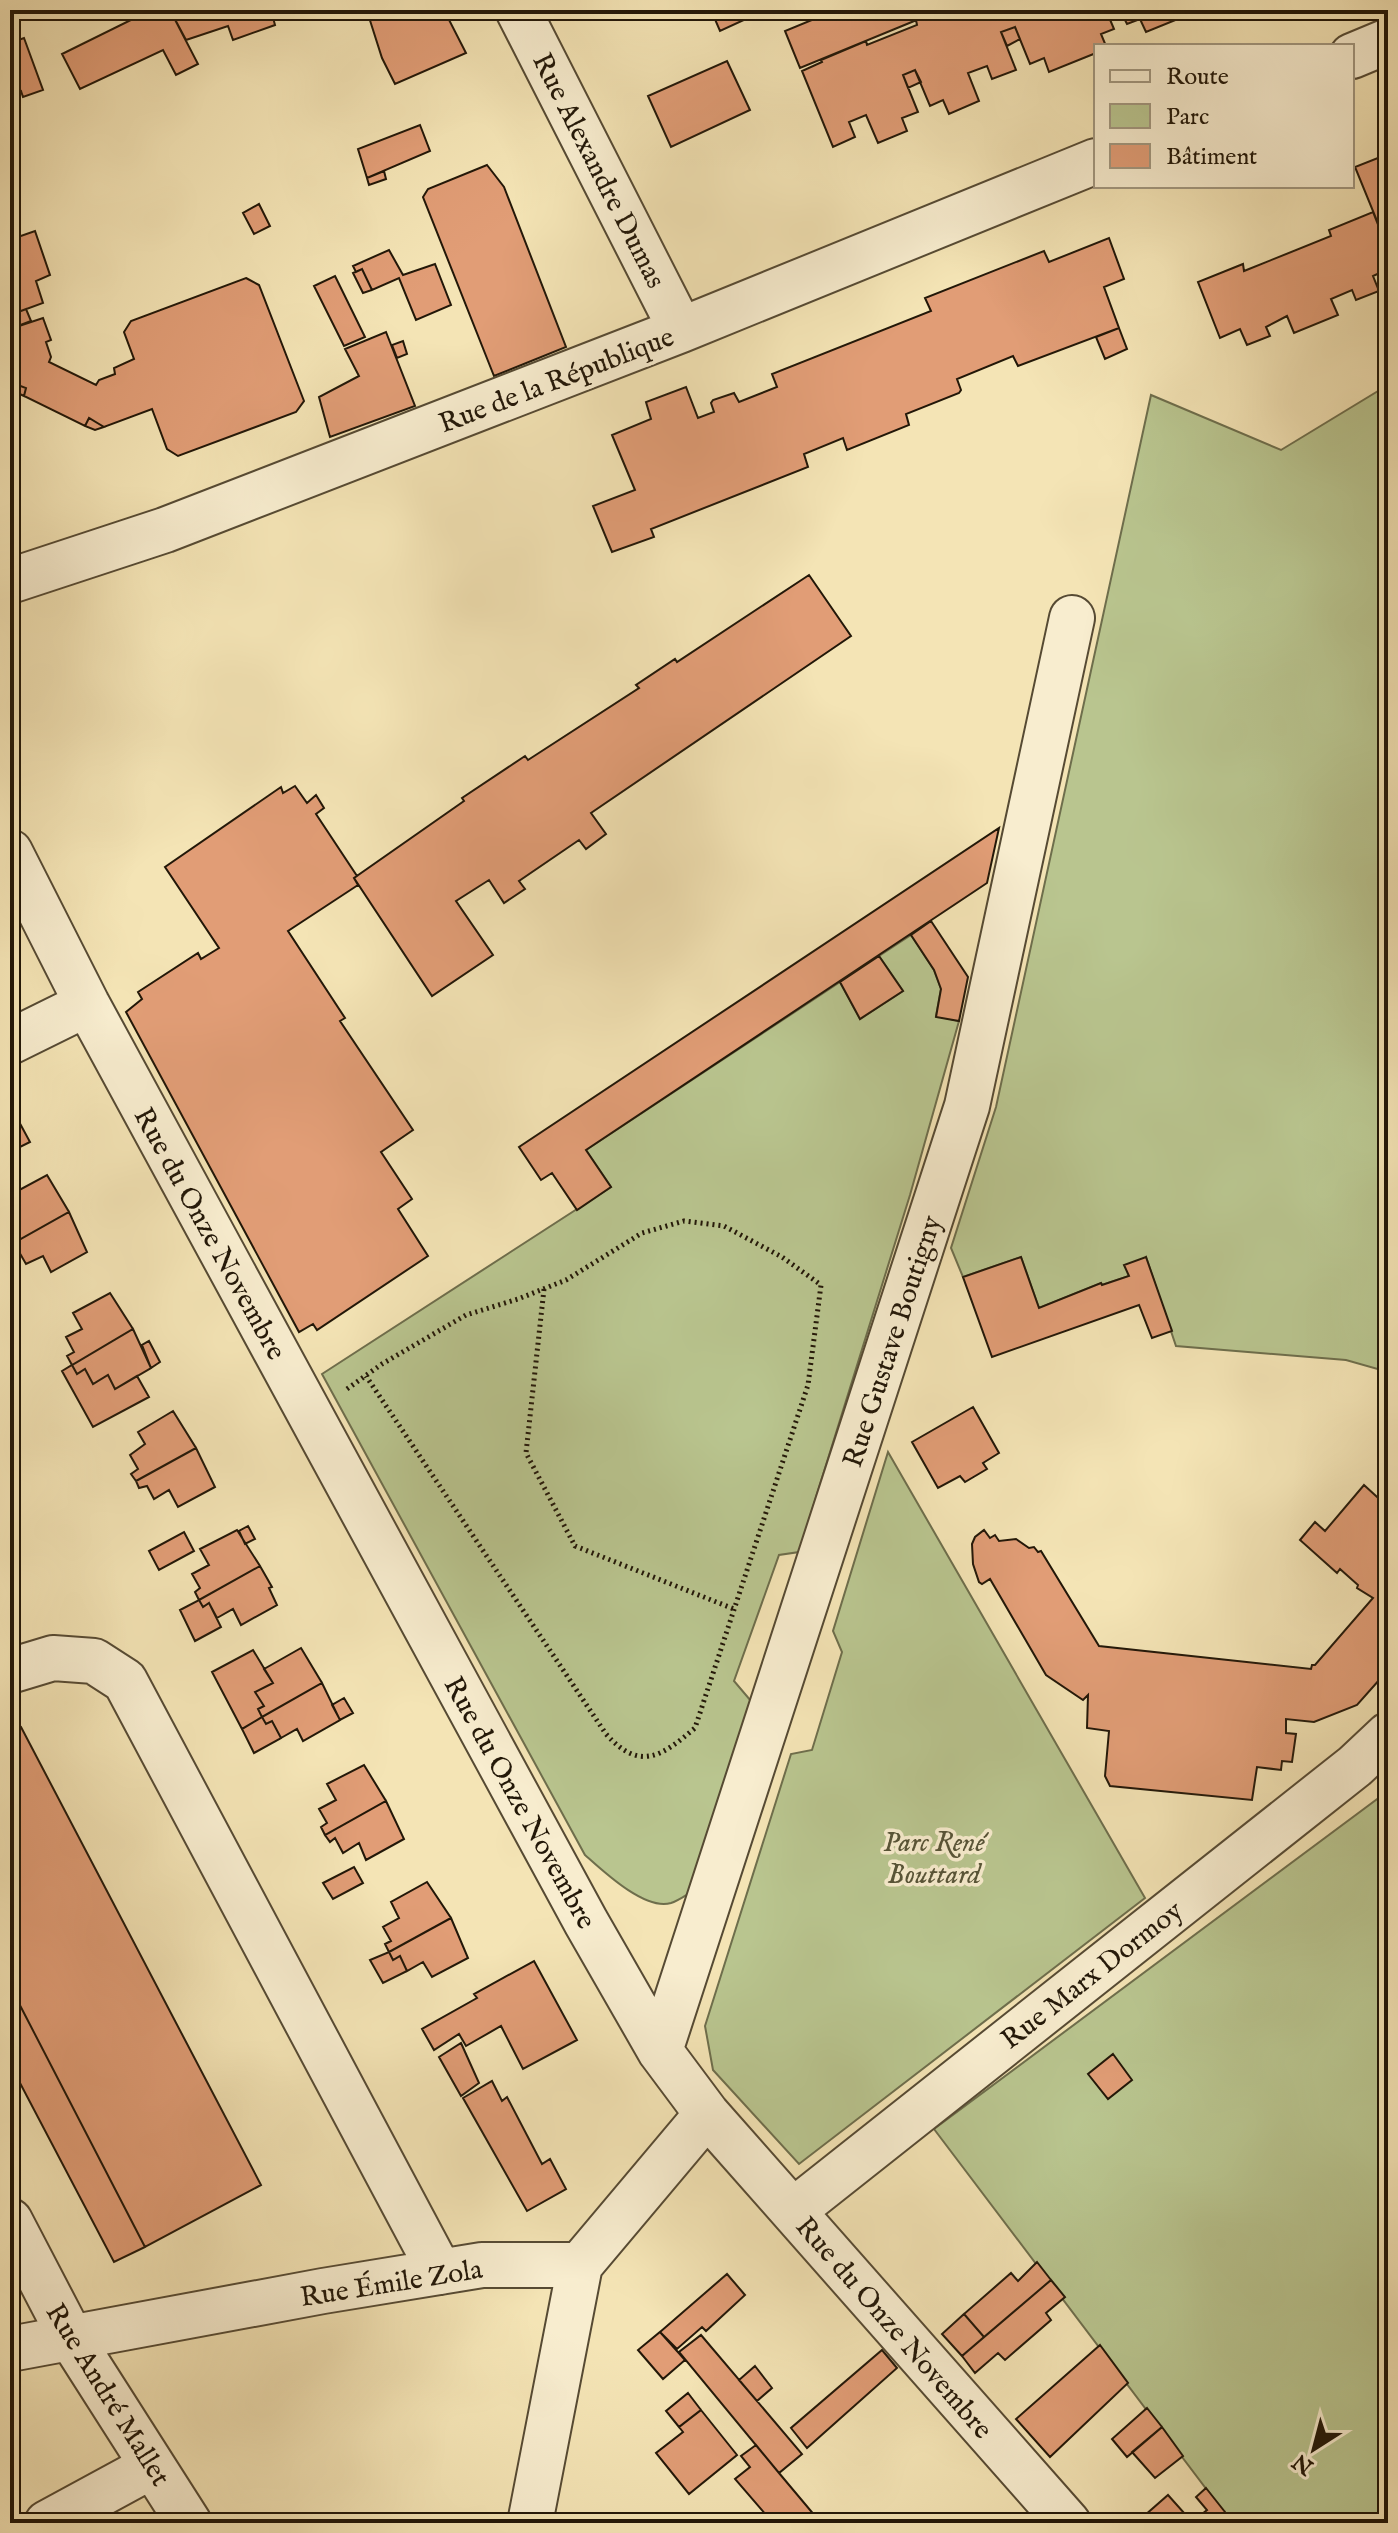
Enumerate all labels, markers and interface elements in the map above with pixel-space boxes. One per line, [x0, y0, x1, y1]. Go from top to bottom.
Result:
legend [1094, 44, 1354, 188]
street label: Rue Alexandre Dumas [523, 48, 672, 295]
text: Route [1166, 62, 1229, 93]
text: Parc [1166, 102, 1209, 133]
text: Bâtiment [1166, 142, 1257, 173]
street label: Rue de la République [434, 320, 680, 442]
street label: Rue du Onze Novembre [125, 1102, 293, 1367]
street label: Rue Gustave Boutigny [836, 1211, 951, 1472]
street label: Rue du Onze Novembre [435, 1671, 603, 1936]
park label: Parc René Bouttard [883, 1826, 989, 1893]
street label: Rue Marx Dormoy [995, 1894, 1191, 2058]
street label: Rue du Onze Novembre [787, 2210, 999, 2447]
street label: Rue Émile Zola [298, 2252, 486, 2316]
street label: Rue André Mallet [37, 2298, 177, 2493]
north arrow [1274, 2409, 1354, 2489]
text: N [1287, 2447, 1320, 2481]

